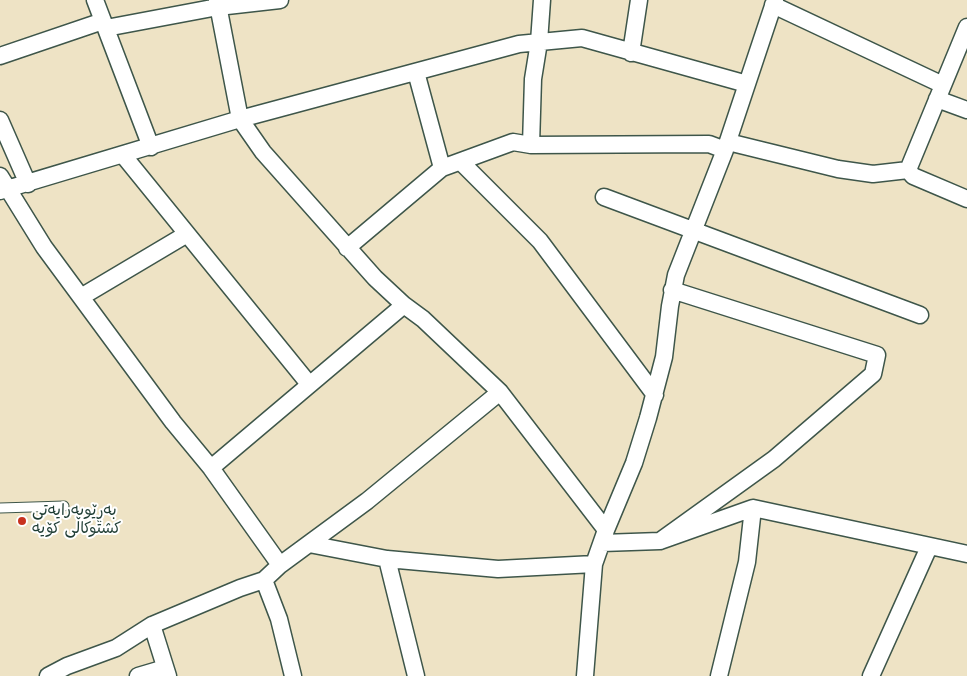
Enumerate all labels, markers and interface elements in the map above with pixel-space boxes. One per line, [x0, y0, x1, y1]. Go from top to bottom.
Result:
place label: بەڕێوبەرایەتی کشتوکاڵی کۆیە [32, 502, 121, 540]
marker: بەڕێوبەرایەتی کشتوکاڵی کۆیە [16, 515, 28, 527]

